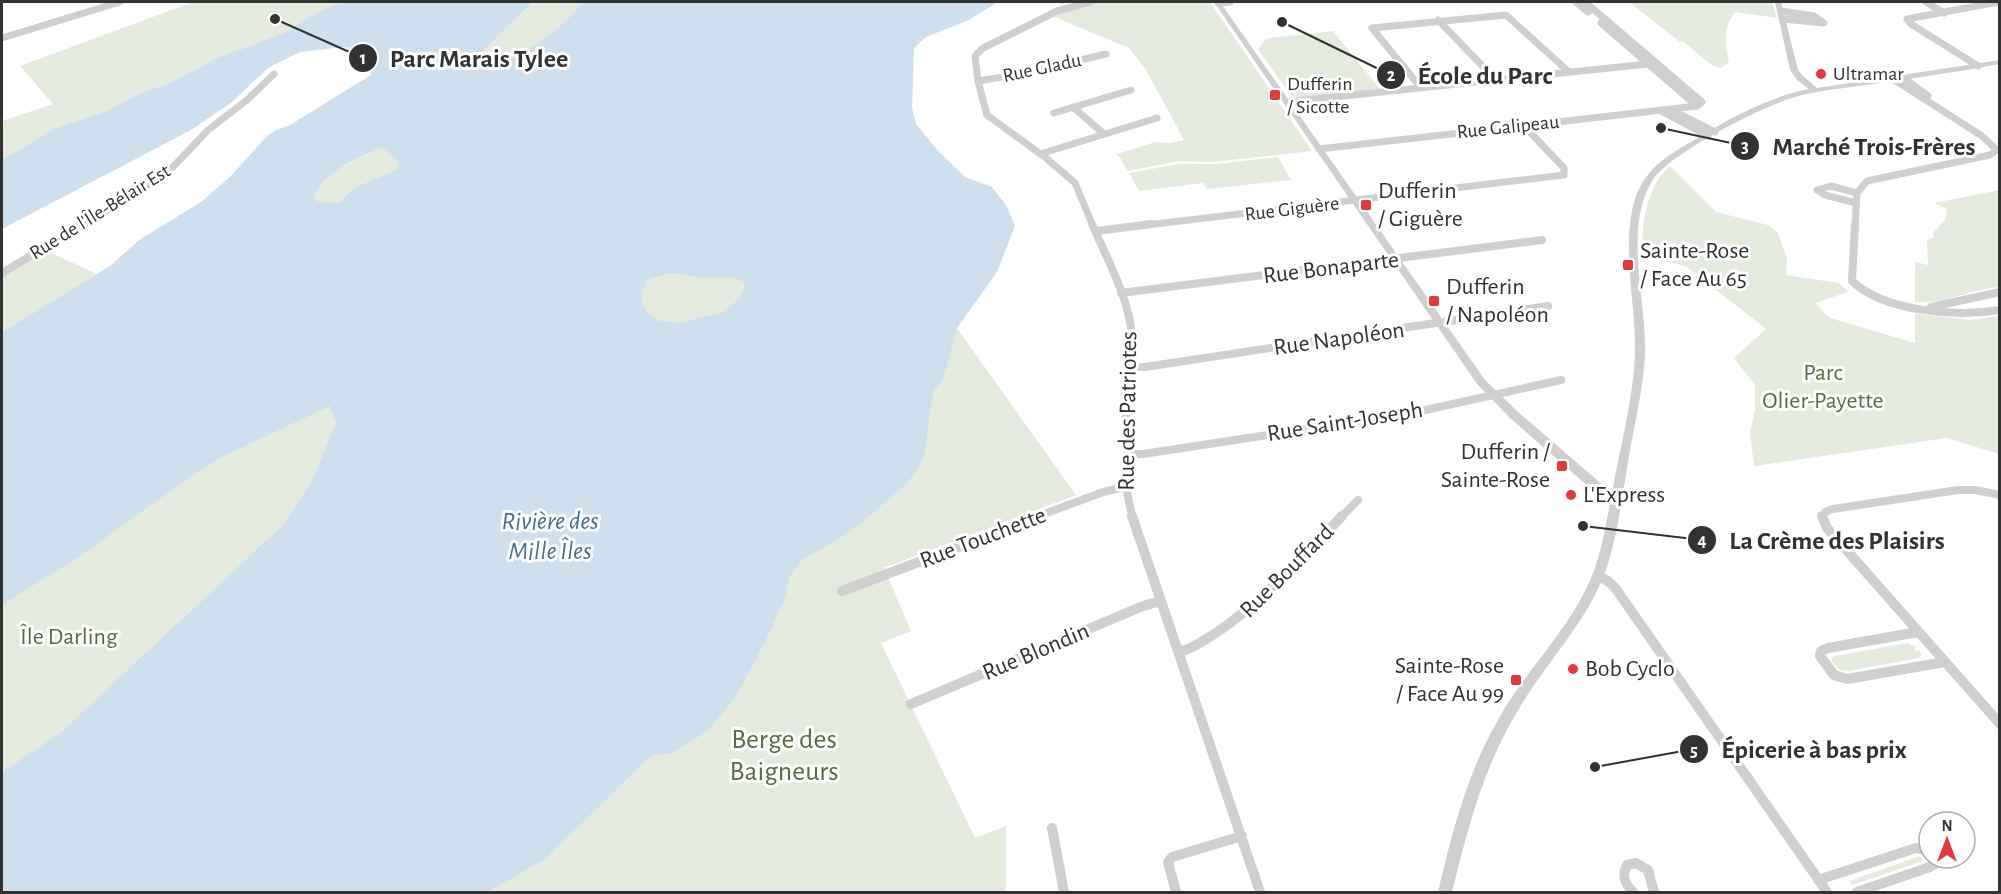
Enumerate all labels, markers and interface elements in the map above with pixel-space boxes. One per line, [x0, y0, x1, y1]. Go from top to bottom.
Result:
callout: Parc Marais Tylee [348, 36, 580, 80]
text: Parc Marais Tylee [390, 46, 568, 72]
text: 1 [360, 50, 366, 68]
street label: Rue Gladu [1001, 50, 1083, 86]
callout: École du Parc [1376, 53, 1565, 97]
text: École du Parc [1417, 61, 1553, 89]
place label: Ultramar [1833, 64, 1904, 84]
text: 2 [1387, 67, 1396, 85]
marker: Ultramar [1814, 67, 1828, 81]
place label: Dufferin / Sicotte [1287, 74, 1353, 117]
marker: Dufferin / Sicotte [1268, 88, 1282, 102]
street label: Rue Galipeau [1456, 112, 1560, 142]
callout: Marché Trois-Frères [1730, 124, 1987, 168]
text: Marché Trois-Frères [1772, 134, 1976, 160]
text: 3 [1741, 138, 1749, 156]
street label: Rue de l'Île-Bélair Est [26, 160, 174, 263]
place label: Dufferin / Giguère [1378, 179, 1463, 231]
street label: Rue Giguère [1244, 193, 1340, 225]
marker: Dufferin / Giguère [1359, 198, 1373, 212]
place label: Sainte-Rose / Face Au 65 [1640, 239, 1749, 291]
street label: Rue Bonaparte [1262, 248, 1400, 288]
marker: Sainte-Rose / Face Au 65 [1621, 258, 1635, 272]
place label: Dufferin / Napoléon [1446, 275, 1549, 327]
marker: Dufferin / Napoléon [1427, 294, 1441, 308]
street label: Rue Napoléon [1272, 318, 1406, 360]
street label: Rue des Patriotes [1115, 331, 1141, 491]
park label: Parc Olier-Payette [1762, 361, 1884, 413]
street label: Rue Saint-Joseph [1265, 398, 1425, 446]
place label: Dufferin / Sainte-Rose [1441, 440, 1550, 492]
marker: Dufferin / Sainte-Rose [1555, 459, 1569, 473]
place label: L'Express [1583, 483, 1665, 507]
marker: L'Express [1564, 488, 1578, 502]
street label: Rue Touchette [917, 503, 1049, 573]
water label: Rivière des Mille Îles [501, 508, 599, 564]
callout: La Crème des Plaisirs [1687, 518, 1957, 562]
street label: Rue Bouffard [1235, 519, 1339, 623]
text: La Crème des Plaisirs [1729, 528, 1945, 554]
text: 4 [1697, 532, 1707, 550]
street label: Rue Blondin [979, 619, 1093, 685]
park label: Île Darling [20, 623, 118, 649]
place label: Sainte-Rose / Face Au 99 [1395, 654, 1504, 706]
place label: Bob Cyclo [1585, 657, 1675, 681]
marker: Bob Cyclo [1566, 662, 1580, 676]
marker: Sainte-Rose / Face Au 99 [1509, 673, 1523, 687]
park label: Berge des Baigneurs [729, 726, 839, 786]
callout: Épicerie à bas prix [1679, 727, 1919, 771]
text: Épicerie à bas prix [1721, 735, 1907, 763]
text: 5 [1690, 742, 1698, 760]
north arrow [1917, 810, 1977, 870]
text: N [1941, 818, 1953, 834]

